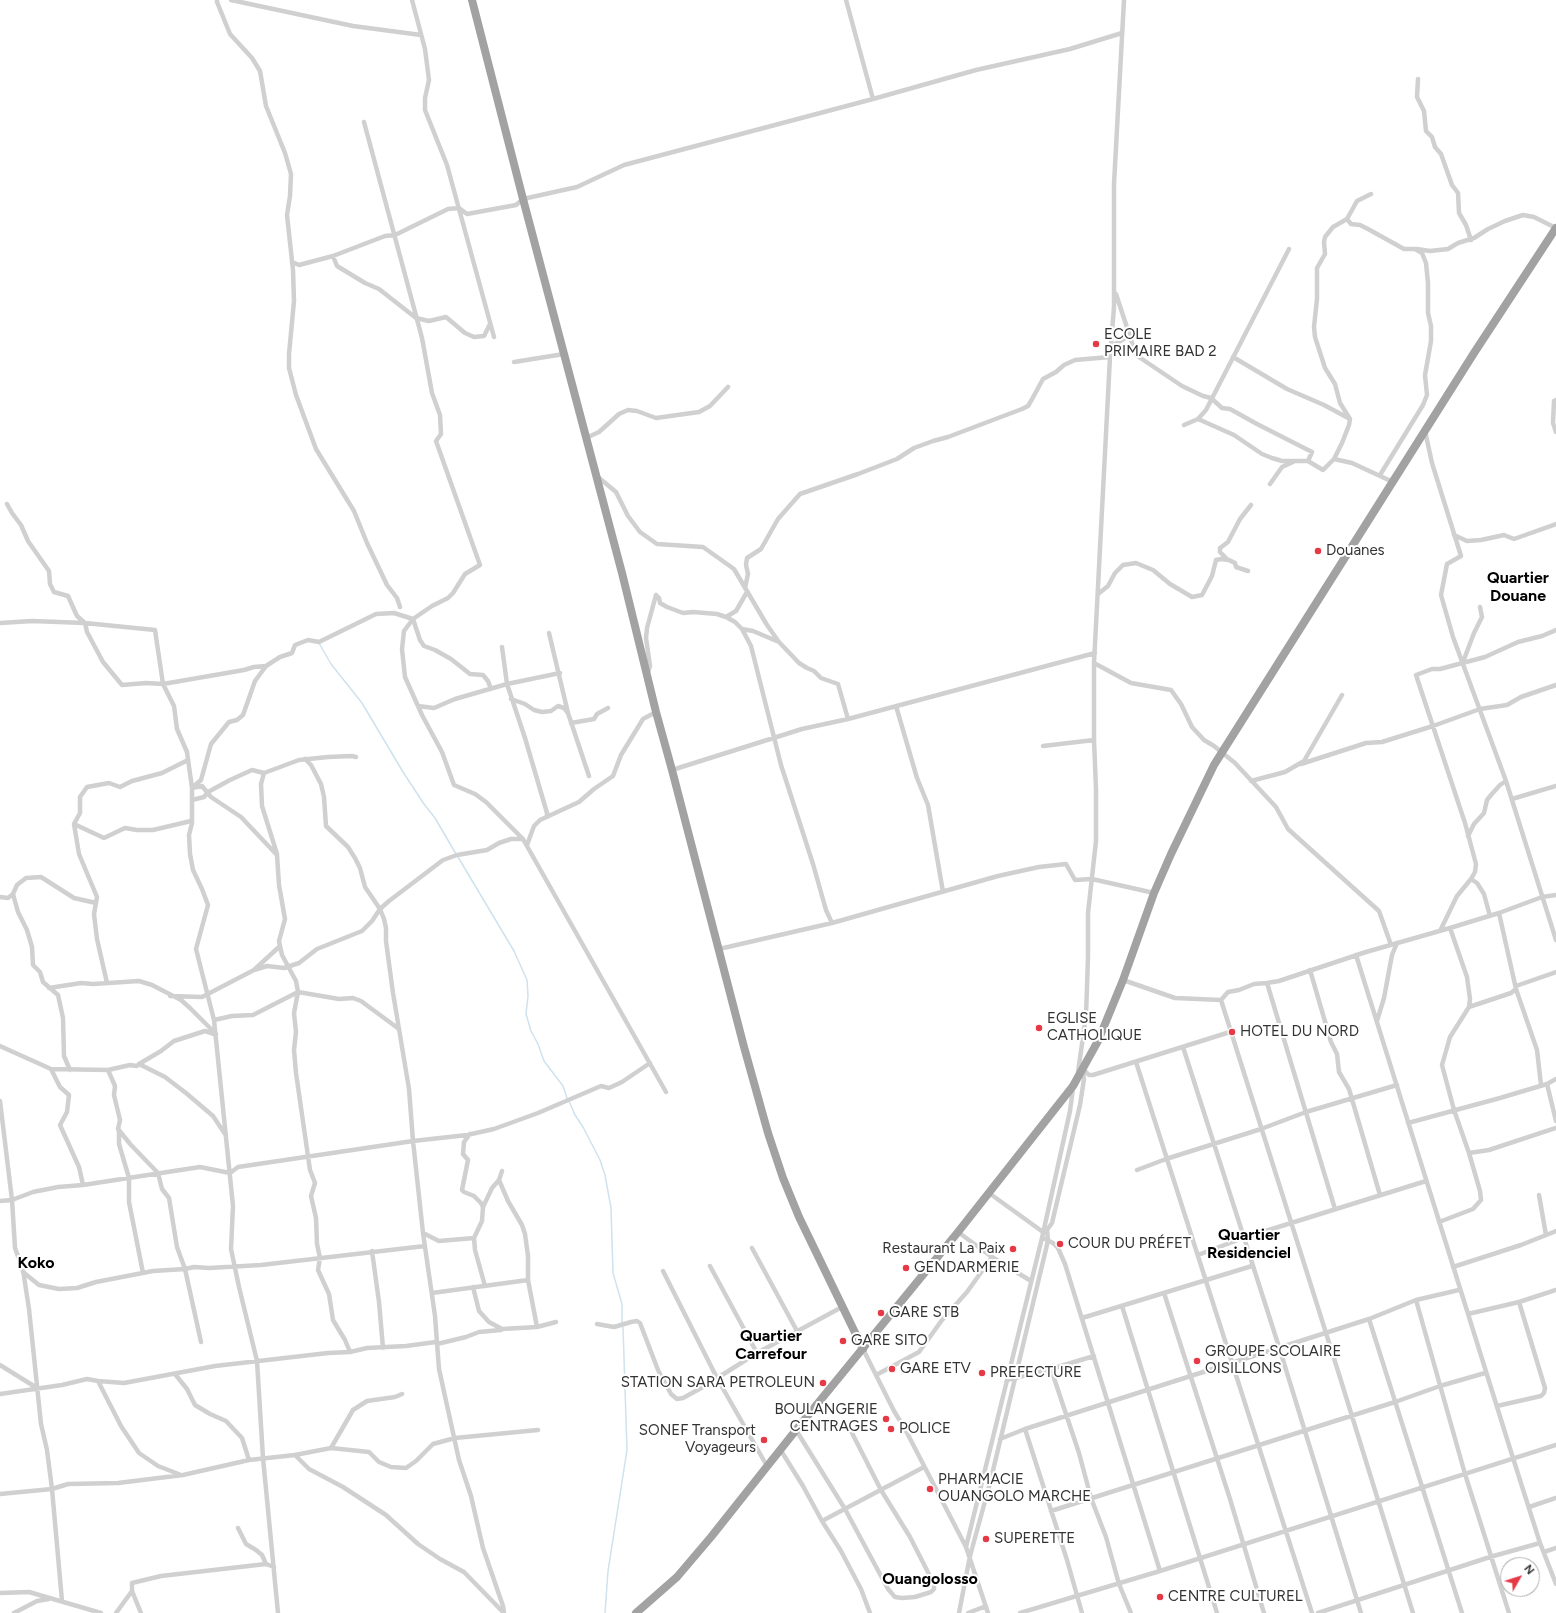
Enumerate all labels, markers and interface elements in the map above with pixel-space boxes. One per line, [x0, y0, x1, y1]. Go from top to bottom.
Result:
place label: ECOLE PRIMAIRE BAD 2 [1104, 326, 1217, 361]
marker: ECOLE PRIMAIRE BAD 2 [1091, 339, 1101, 349]
place label: Douanes [1326, 542, 1385, 560]
marker: Douanes [1313, 546, 1323, 556]
district label: Quartier Douane [1487, 568, 1549, 606]
place label: EGLISE CATHOLIQUE [1047, 1010, 1142, 1045]
marker: EGLISE CATHOLIQUE [1034, 1023, 1044, 1033]
place label: HOTEL DU NORD [1240, 1023, 1359, 1041]
marker: HOTEL DU NORD [1227, 1027, 1237, 1037]
district label: Quartier Residenciel [1207, 1225, 1291, 1263]
place label: COUR DU PRÉFET [1068, 1235, 1191, 1253]
marker: COUR DU PRÉFET [1055, 1239, 1065, 1249]
place label: Restaurant La Paix [882, 1240, 1005, 1258]
marker: Restaurant La Paix [1008, 1244, 1018, 1254]
district label: Koko [18, 1253, 54, 1273]
place label: GENDARMERIE [914, 1259, 1020, 1277]
marker: GENDARMERIE [901, 1263, 911, 1273]
place label: GARE STB [889, 1304, 959, 1322]
marker: GARE STB [876, 1308, 886, 1318]
district label: Quartier Carrefour [735, 1326, 807, 1364]
place label: GARE SITO [851, 1332, 928, 1350]
marker: GARE SITO [838, 1336, 848, 1346]
place label: GROUPE SCOLAIRE OISILLONS [1205, 1343, 1341, 1378]
marker: GROUPE SCOLAIRE OISILLONS [1192, 1356, 1202, 1366]
place label: GARE ETV [900, 1360, 971, 1378]
marker: GARE ETV [887, 1364, 897, 1374]
place label: PREFECTURE [990, 1364, 1082, 1382]
marker: PREFECTURE [977, 1368, 987, 1378]
place label: STATION SARA PETROLEUN [621, 1374, 815, 1392]
marker: STATION SARA PETROLEUN [818, 1378, 828, 1388]
place label: BOULANGERIE CENTRAGES [774, 1401, 878, 1436]
marker: BOULANGERIE CENTRAGES [881, 1414, 891, 1424]
place label: POLICE [899, 1420, 951, 1438]
place label: SONEF Transport Voyageurs [639, 1422, 756, 1457]
marker: POLICE [886, 1424, 896, 1434]
marker: SONEF Transport Voyageurs [759, 1435, 769, 1445]
place label: PHARMACIE OUANGOLO MARCHE [938, 1471, 1091, 1506]
marker: PHARMACIE OUANGOLO MARCHE [925, 1484, 935, 1494]
place label: SUPERETTE [994, 1530, 1075, 1548]
marker: SUPERETTE [981, 1534, 991, 1544]
north arrow [1500, 1557, 1540, 1597]
text: N [1521, 1562, 1537, 1577]
district label: Ouangolosso [882, 1569, 978, 1589]
place label: CENTRE CULTUREL [1168, 1588, 1303, 1606]
marker: CENTRE CULTUREL [1155, 1592, 1165, 1602]

